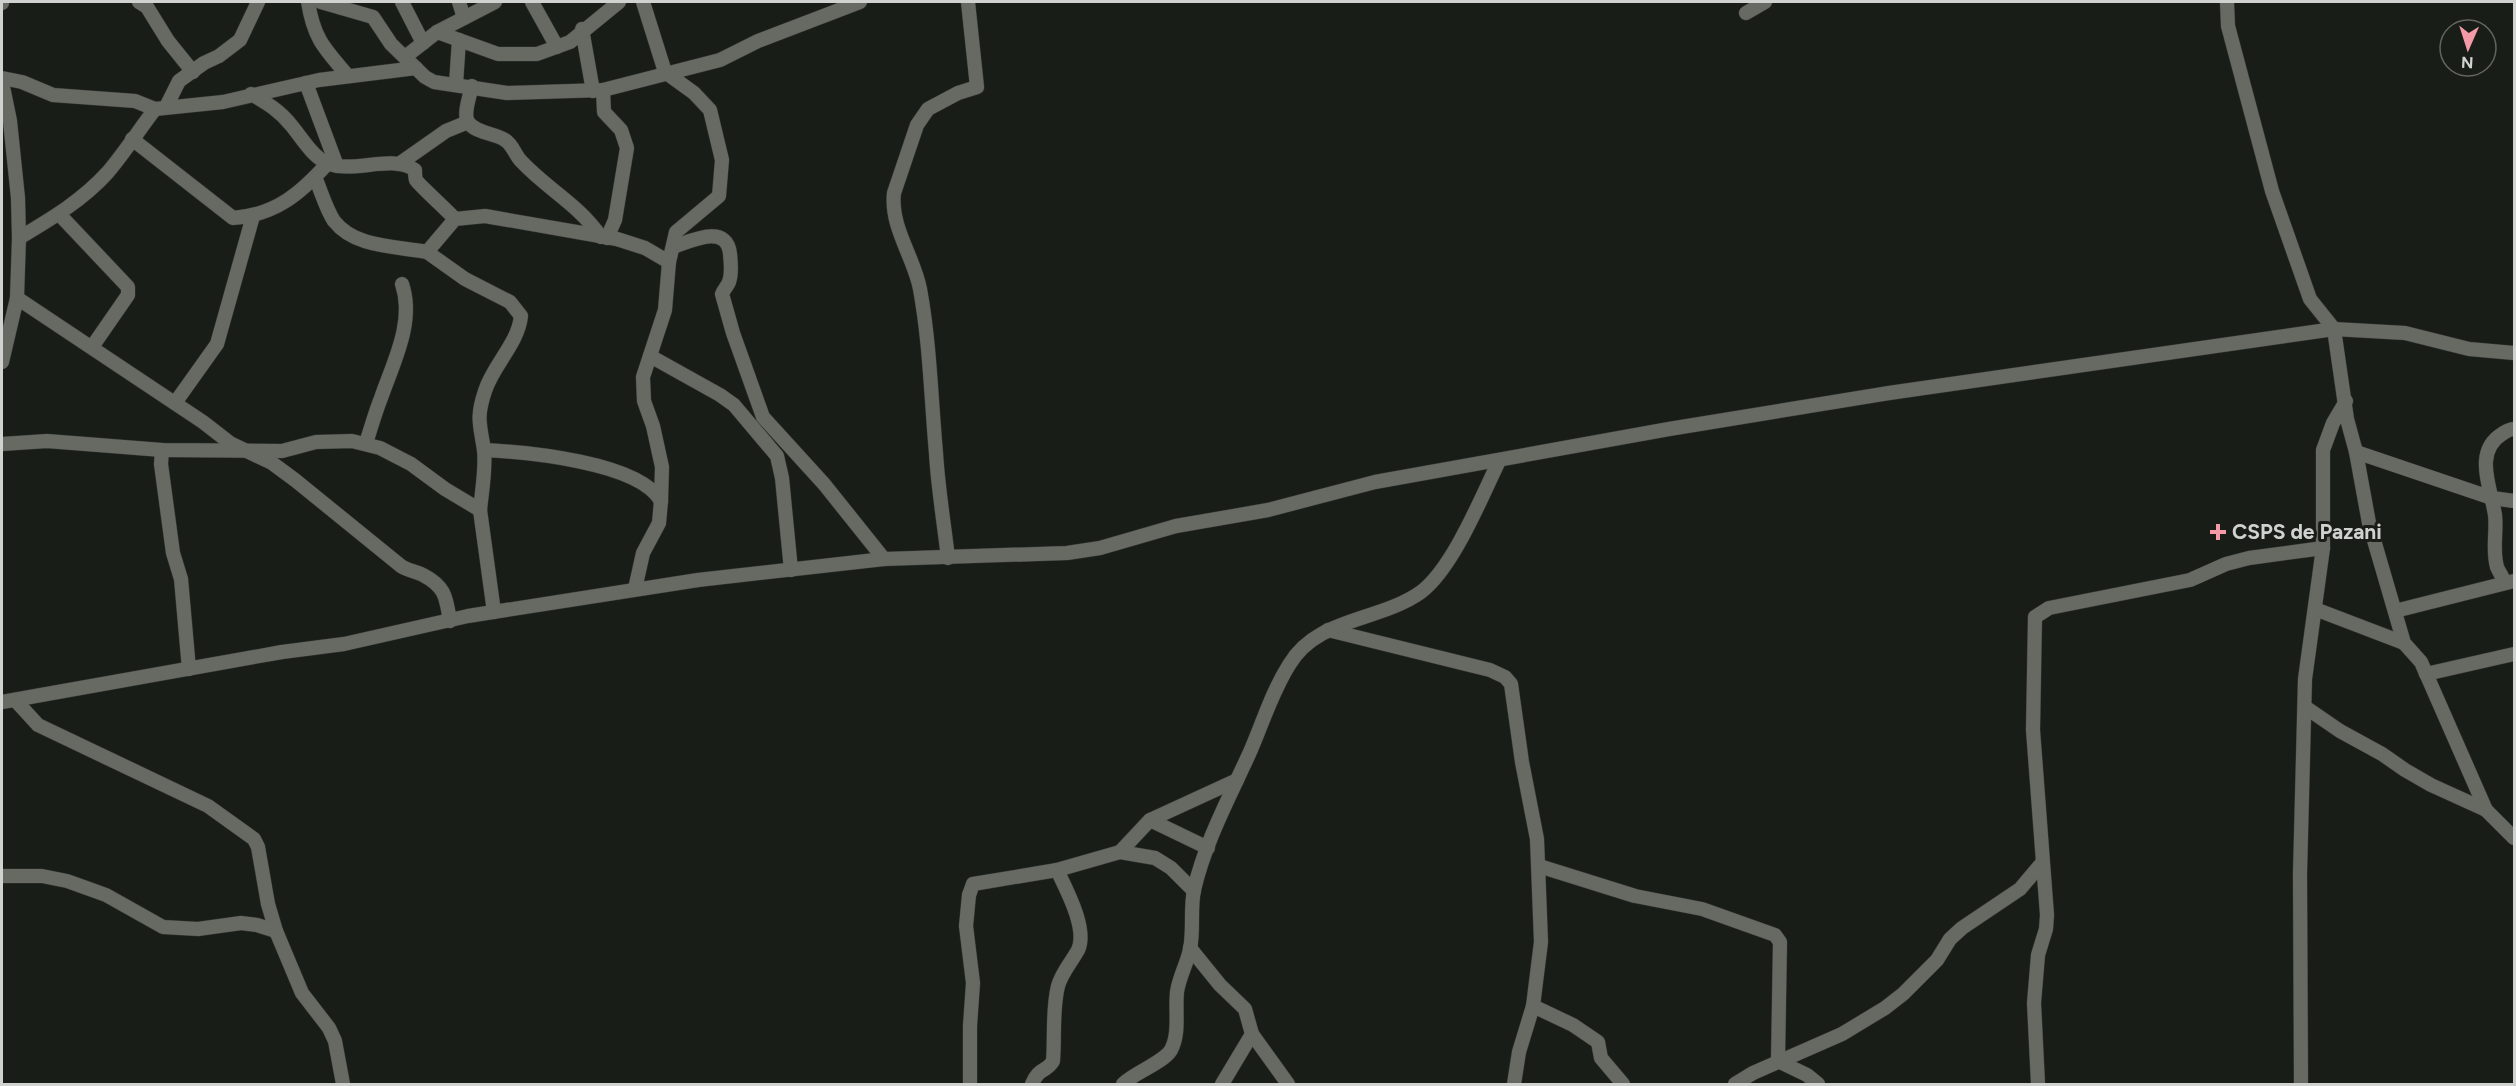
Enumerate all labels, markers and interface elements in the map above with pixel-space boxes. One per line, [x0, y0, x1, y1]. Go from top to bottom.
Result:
north arrow [2438, 18, 2498, 78]
text: N [2461, 53, 2474, 72]
place label: CSPS de Pazani [2232, 519, 2382, 544]
marker: CSPS de Pazani [2209, 523, 2227, 541]

